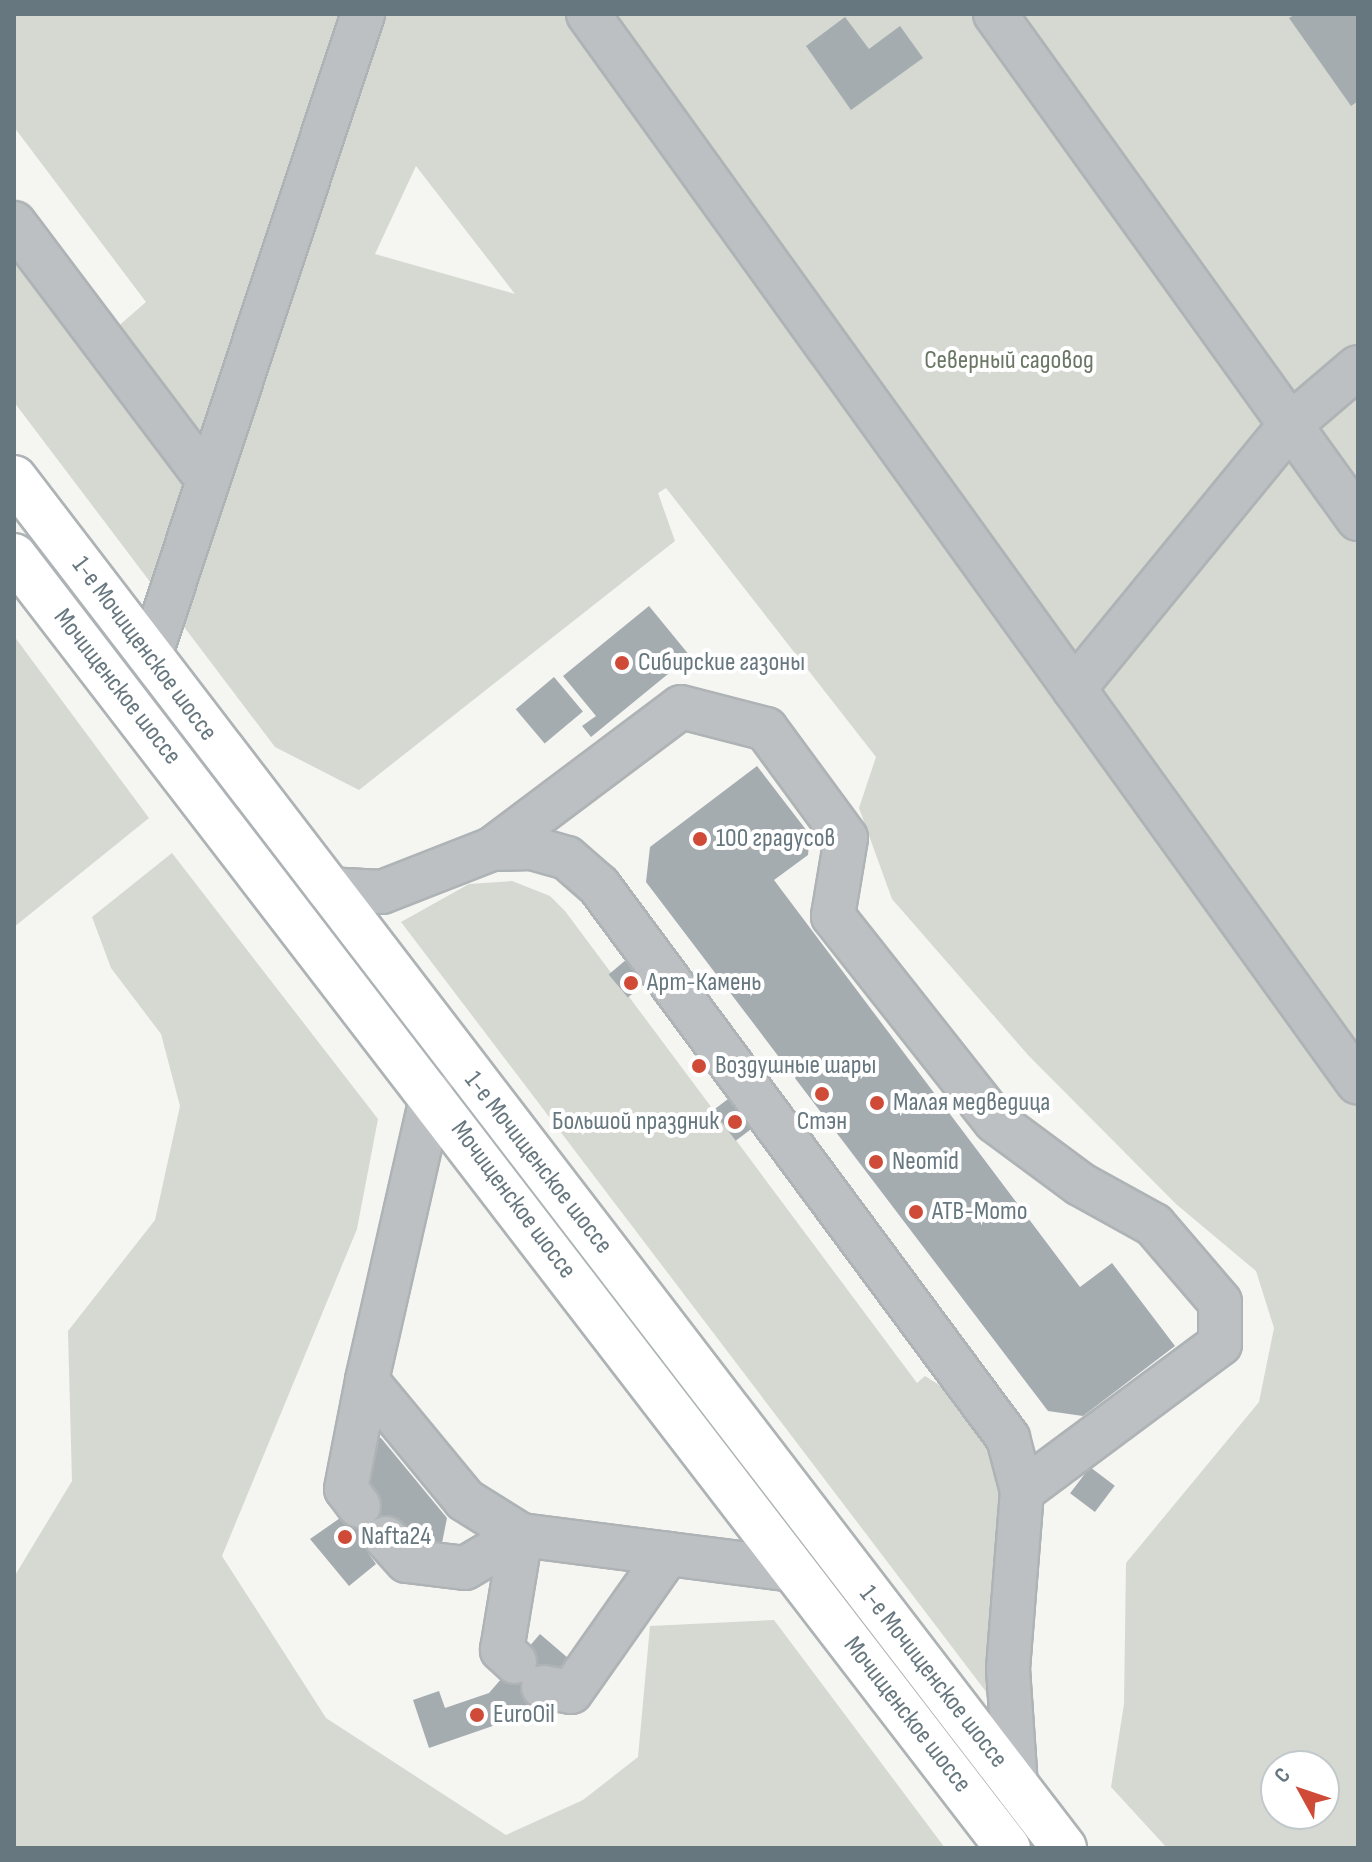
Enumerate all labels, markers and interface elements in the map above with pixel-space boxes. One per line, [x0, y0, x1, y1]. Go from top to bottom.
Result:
park label: Северный садовод [924, 345, 1094, 377]
street label: 1-е Мочищенское шоссе [65, 551, 223, 747]
street label: Мочищенское шоссе [46, 603, 188, 771]
place label: Сибирские газоны [638, 647, 805, 679]
marker: Сибирские газоны [613, 654, 631, 672]
place label: 100 градусов [716, 823, 835, 855]
marker: 100 градусов [691, 830, 709, 848]
place label: Арт-Камень [647, 967, 762, 999]
marker: Арт-Камень [622, 974, 640, 992]
place label: Воздушные шары [715, 1050, 876, 1082]
marker: Воздушные шары [690, 1057, 708, 1075]
street label: 1-е Мочищенское шоссе [457, 1066, 619, 1260]
marker: Стэн [813, 1085, 831, 1103]
place label: Малая медведица [893, 1087, 1050, 1119]
marker: Малая медведица [868, 1094, 886, 1112]
place label: Большой праздник [552, 1106, 719, 1138]
place label: Стэн [797, 1106, 847, 1138]
marker: Большой праздник [726, 1113, 744, 1131]
street label: Мочищенское шоссе [444, 1115, 582, 1285]
place label: Neomid [892, 1146, 959, 1178]
marker: Neomid [867, 1153, 885, 1171]
place label: АТВ-Мото [932, 1196, 1027, 1228]
marker: АТВ-Мото [907, 1203, 925, 1221]
place label: Nafta24 [361, 1521, 431, 1553]
marker: Nafta24 [336, 1528, 354, 1546]
street label: 1-е Мочищенское шоссе [852, 1580, 1014, 1774]
street label: Мочищенское шоссе [836, 1631, 978, 1799]
place label: EuroOil [493, 1699, 555, 1731]
marker: EuroOil [468, 1706, 486, 1724]
north arrow [1260, 1750, 1340, 1830]
text: С [1269, 1763, 1297, 1789]

